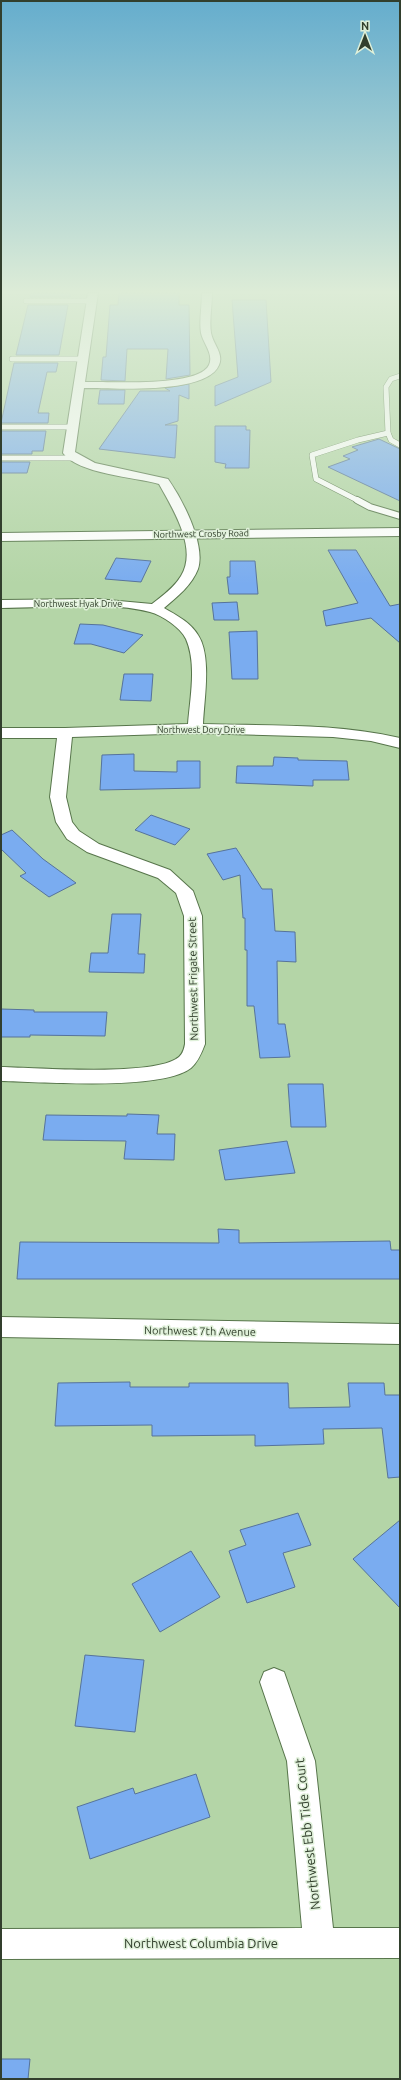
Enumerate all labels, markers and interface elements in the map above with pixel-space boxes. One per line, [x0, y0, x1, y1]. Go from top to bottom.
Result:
north arrow [345, 16, 385, 56]
text: N [361, 20, 369, 32]
street label: Northwest Crosby Road [153, 528, 249, 540]
street label: Northwest Hyak Drive [34, 599, 122, 609]
street label: Northwest Dory Drive [157, 725, 245, 735]
street label: Northwest Frigate Street [186, 917, 200, 1041]
street label: Northwest 7th Avenue [144, 1324, 256, 1338]
street label: Northwest Ebb Tide Court [292, 1758, 322, 1910]
street label: Northwest Columbia Drive [124, 1936, 278, 1950]

